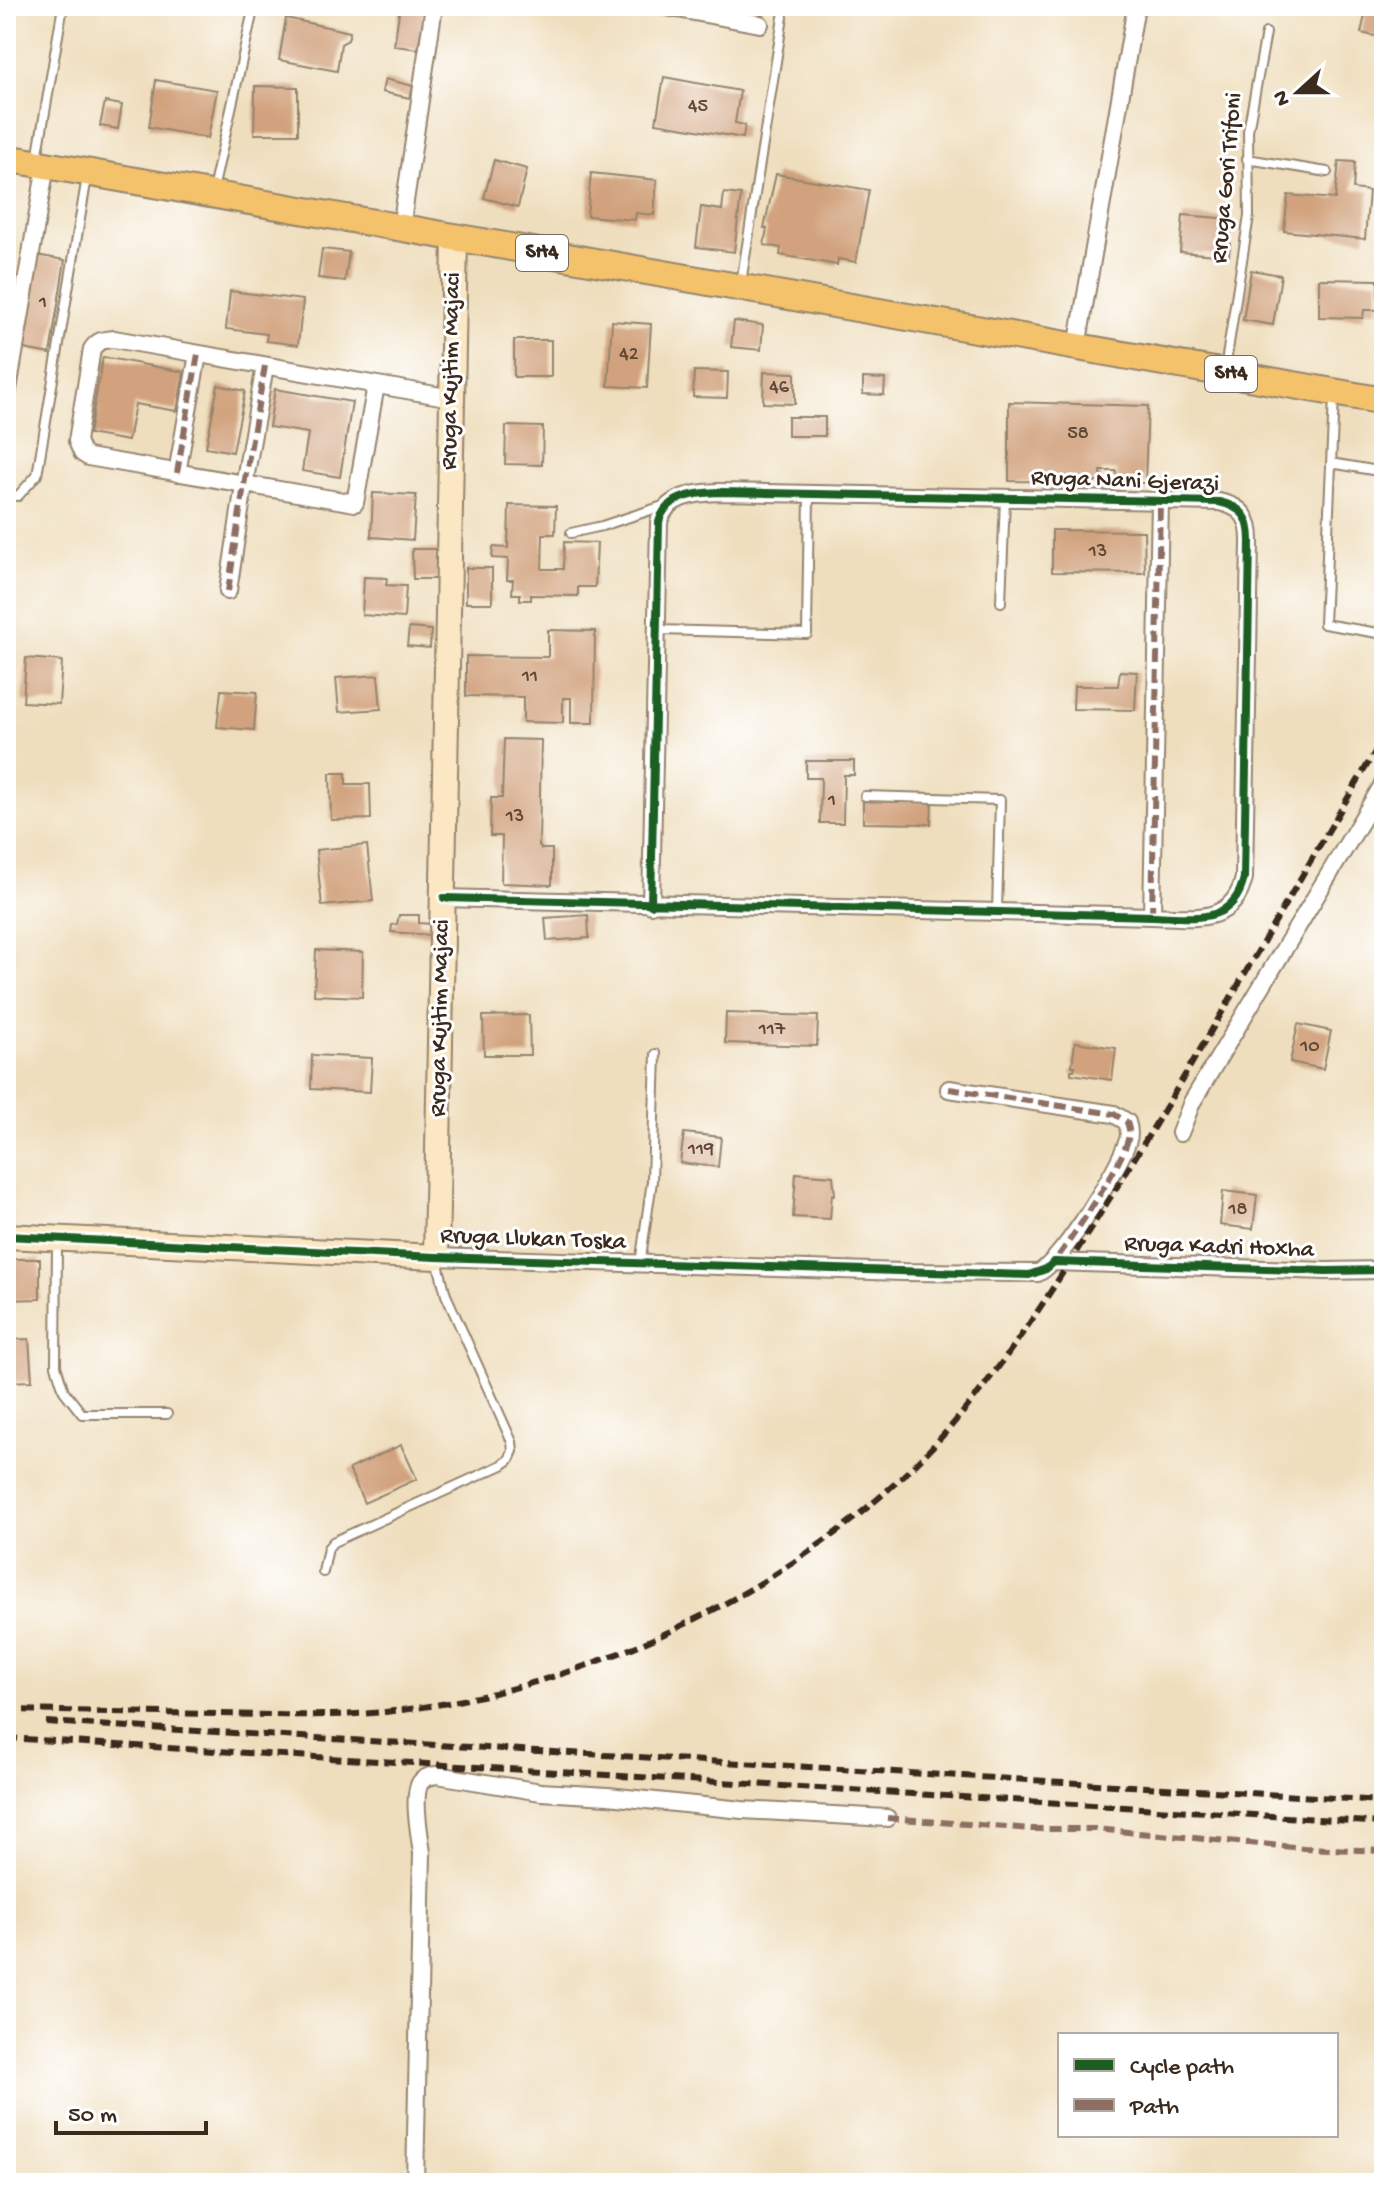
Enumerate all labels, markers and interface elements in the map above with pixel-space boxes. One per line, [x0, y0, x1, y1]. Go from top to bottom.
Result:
north arrow [1258, 52, 1338, 132]
text: N [1268, 86, 1298, 109]
street label: Rruga Gori Trifoni [1206, 91, 1250, 265]
house number: 45 [688, 96, 708, 119]
road number: SH4 [516, 235, 568, 271]
street label: Rruga Kujtim Majaci [436, 272, 468, 470]
house number: 1 [38, 292, 47, 315]
house number: 42 [619, 344, 639, 367]
road number: SH4 [1205, 356, 1257, 392]
house number: 46 [769, 377, 790, 400]
house number: 58 [1067, 423, 1089, 446]
street label: Rruga Nani Gjerazi [1030, 464, 1220, 500]
house number: 13 [1088, 541, 1107, 564]
house number: 11 [521, 666, 538, 689]
house number: 1 [827, 790, 836, 813]
house number: 13 [505, 806, 524, 829]
street label: Rruga Kujtim Majaci [425, 919, 457, 1117]
house number: 117 [758, 1019, 786, 1042]
house number: 10 [1299, 1036, 1320, 1059]
house number: 119 [687, 1139, 714, 1162]
house number: 18 [1227, 1199, 1248, 1222]
street label: Rruga Llukan Toska [440, 1222, 627, 1258]
street label: Rruga Kadri Hoxha [1124, 1230, 1315, 1266]
legend [1058, 2033, 1338, 2137]
text: Cycle path [1130, 2054, 1234, 2083]
scale bar [56, 2085, 206, 2135]
text: Path [1129, 2094, 1179, 2123]
text: 50 m [68, 2102, 117, 2131]

